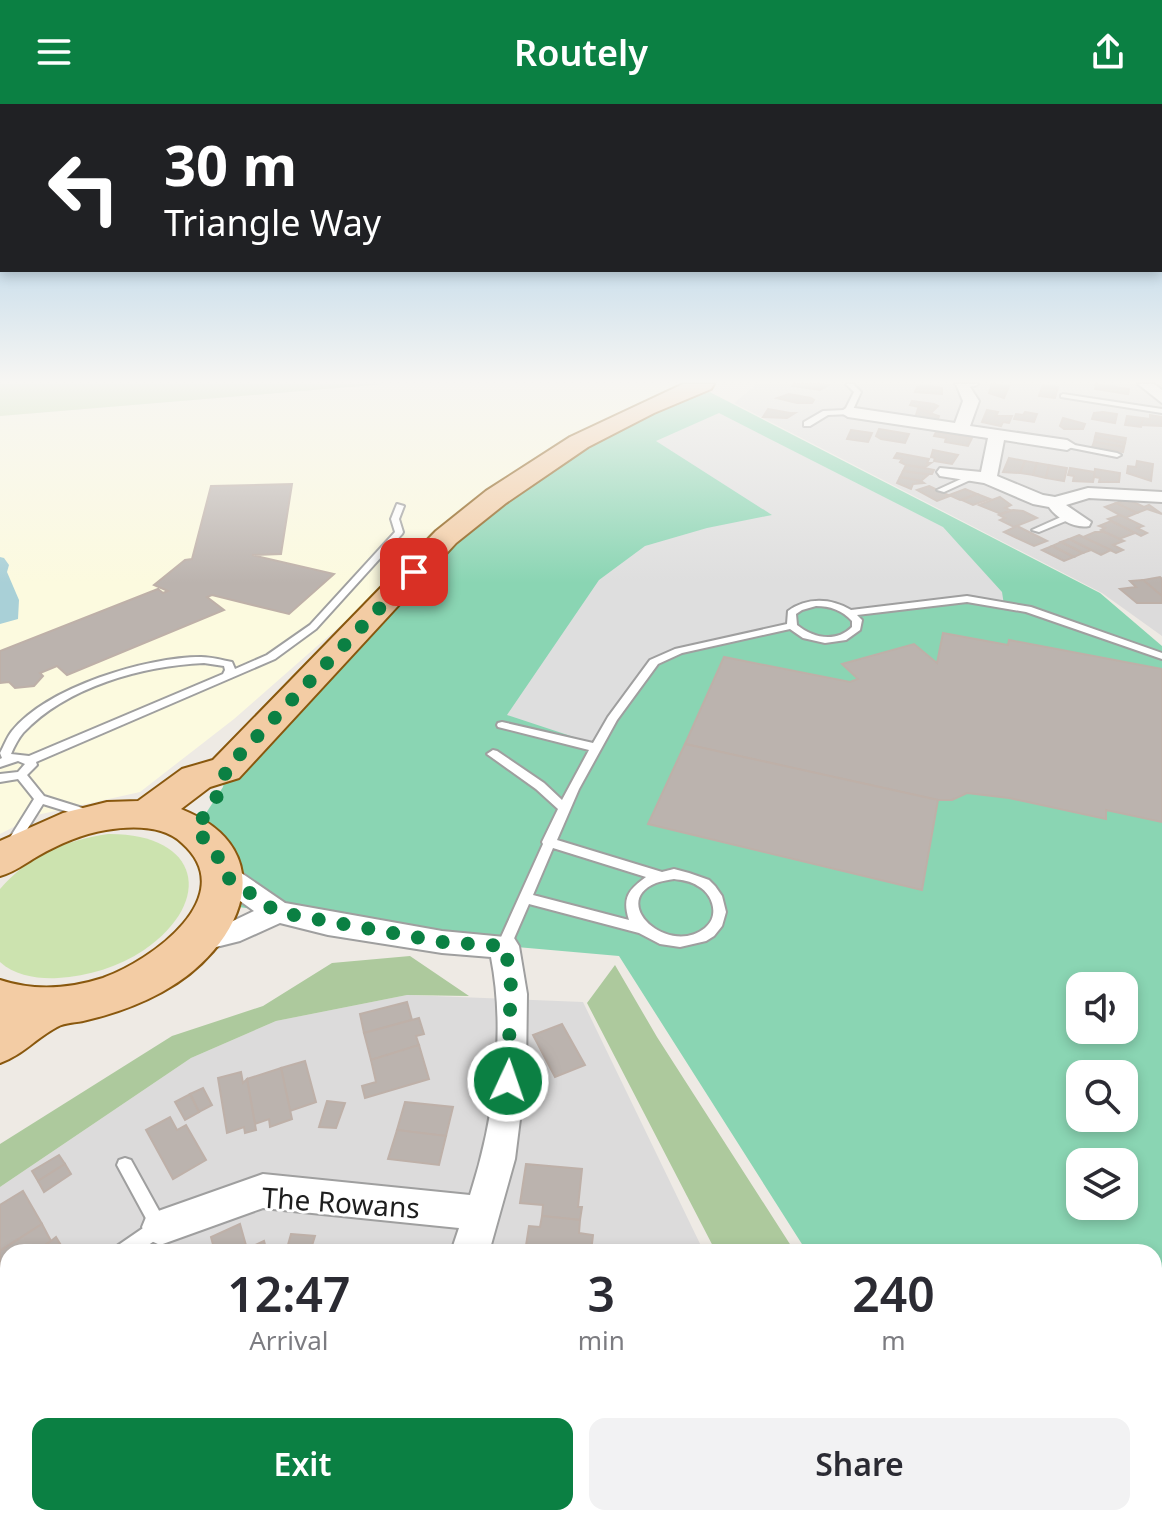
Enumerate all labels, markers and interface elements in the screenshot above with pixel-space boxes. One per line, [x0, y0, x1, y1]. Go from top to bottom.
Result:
text: Routely [514, 28, 648, 77]
icon: menu [32, 30, 76, 74]
icon: share [1086, 30, 1130, 74]
text: 30 m [164, 126, 297, 202]
icon: left [32, 136, 136, 240]
text: Triangle Way [164, 198, 381, 247]
pin [380, 538, 448, 606]
icon: arrive [392, 550, 436, 594]
map controls [1066, 972, 1138, 1220]
button: sound [1066, 972, 1138, 1044]
position arrow [466, 1039, 550, 1123]
button: search [1066, 1060, 1138, 1132]
button: layers [1066, 1148, 1138, 1220]
street label: The Rowans [261, 1178, 421, 1226]
text: 12:47 [227, 1261, 350, 1326]
text: 3 [588, 1261, 615, 1326]
text: 240 [852, 1261, 935, 1326]
text: Arrival [249, 1322, 329, 1358]
text: min [578, 1322, 625, 1358]
text: m [881, 1322, 906, 1358]
button: Exit [32, 1418, 573, 1510]
button: Share [589, 1418, 1130, 1510]

